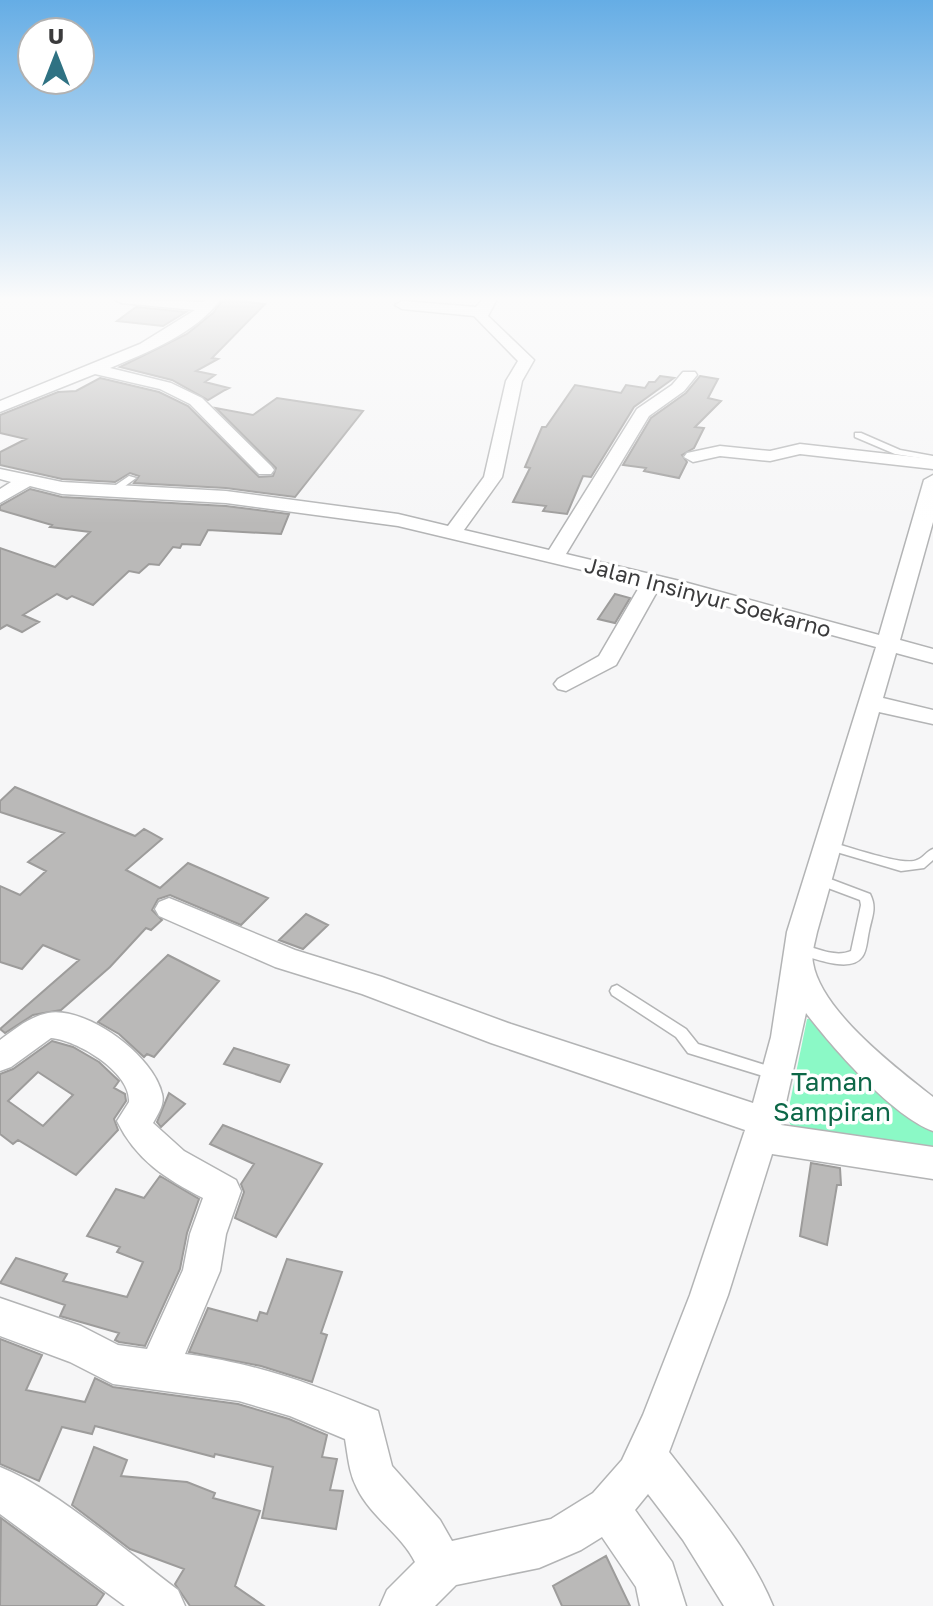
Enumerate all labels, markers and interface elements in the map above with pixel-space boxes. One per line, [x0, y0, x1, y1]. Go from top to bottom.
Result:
north arrow [16, 16, 96, 96]
text: U [48, 22, 64, 49]
street label: Jalan Insinyur Soekarno [582, 551, 834, 642]
park label: Taman Sampiran [773, 1066, 891, 1127]

